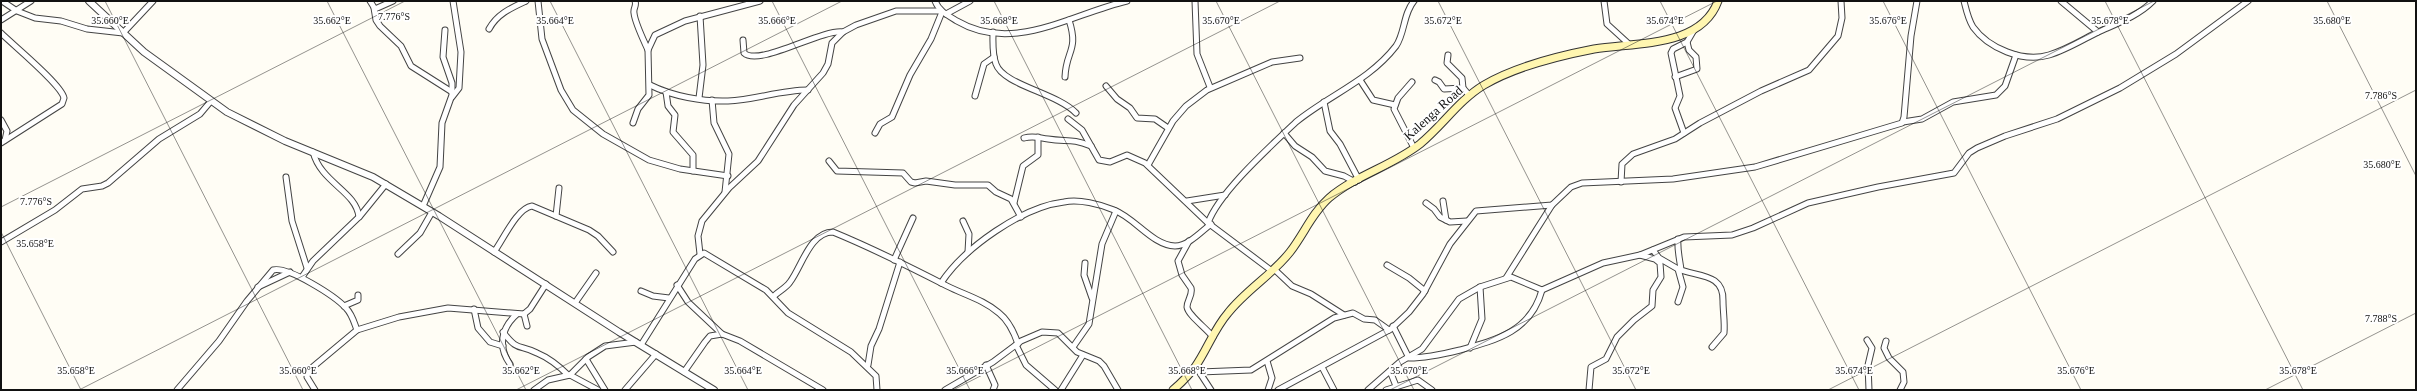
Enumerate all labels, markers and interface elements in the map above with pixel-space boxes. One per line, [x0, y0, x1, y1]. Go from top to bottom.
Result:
text: 7.776°S [378, 11, 410, 22]
text: 35.660°E [91, 15, 129, 26]
text: 35.662°E [313, 15, 351, 26]
text: 35.664°E [536, 15, 574, 26]
text: 35.666°E [758, 15, 796, 26]
text: 35.668°E [980, 15, 1018, 26]
text: 35.670°E [1202, 15, 1240, 26]
text: 35.672°E [1424, 15, 1462, 26]
text: 35.674°E [1646, 15, 1684, 26]
text: 35.676°E [1869, 15, 1907, 26]
text: 35.678°E [2091, 15, 2129, 26]
text: 35.680°E [2313, 15, 2351, 26]
street label: Kalenga Road [1400, 82, 1466, 143]
text: 7.786°S [2365, 90, 2397, 101]
text: 35.680°E [2363, 159, 2401, 170]
text: 7.776°S [20, 196, 52, 207]
text: 35.658°E [16, 238, 54, 249]
text: 7.788°S [2365, 313, 2397, 324]
text: 35.658°E [57, 365, 95, 376]
text: 35.660°E [279, 365, 317, 376]
text: 35.662°E [502, 365, 540, 376]
text: 35.664°E [724, 365, 762, 376]
text: 35.666°E [946, 365, 984, 376]
text: 35.668°E [1168, 365, 1206, 376]
text: 35.670°E [1390, 365, 1428, 376]
text: 35.672°E [1612, 365, 1650, 376]
text: 35.674°E [1835, 365, 1873, 376]
text: 35.676°E [2057, 365, 2095, 376]
text: 35.678°E [2279, 365, 2317, 376]

